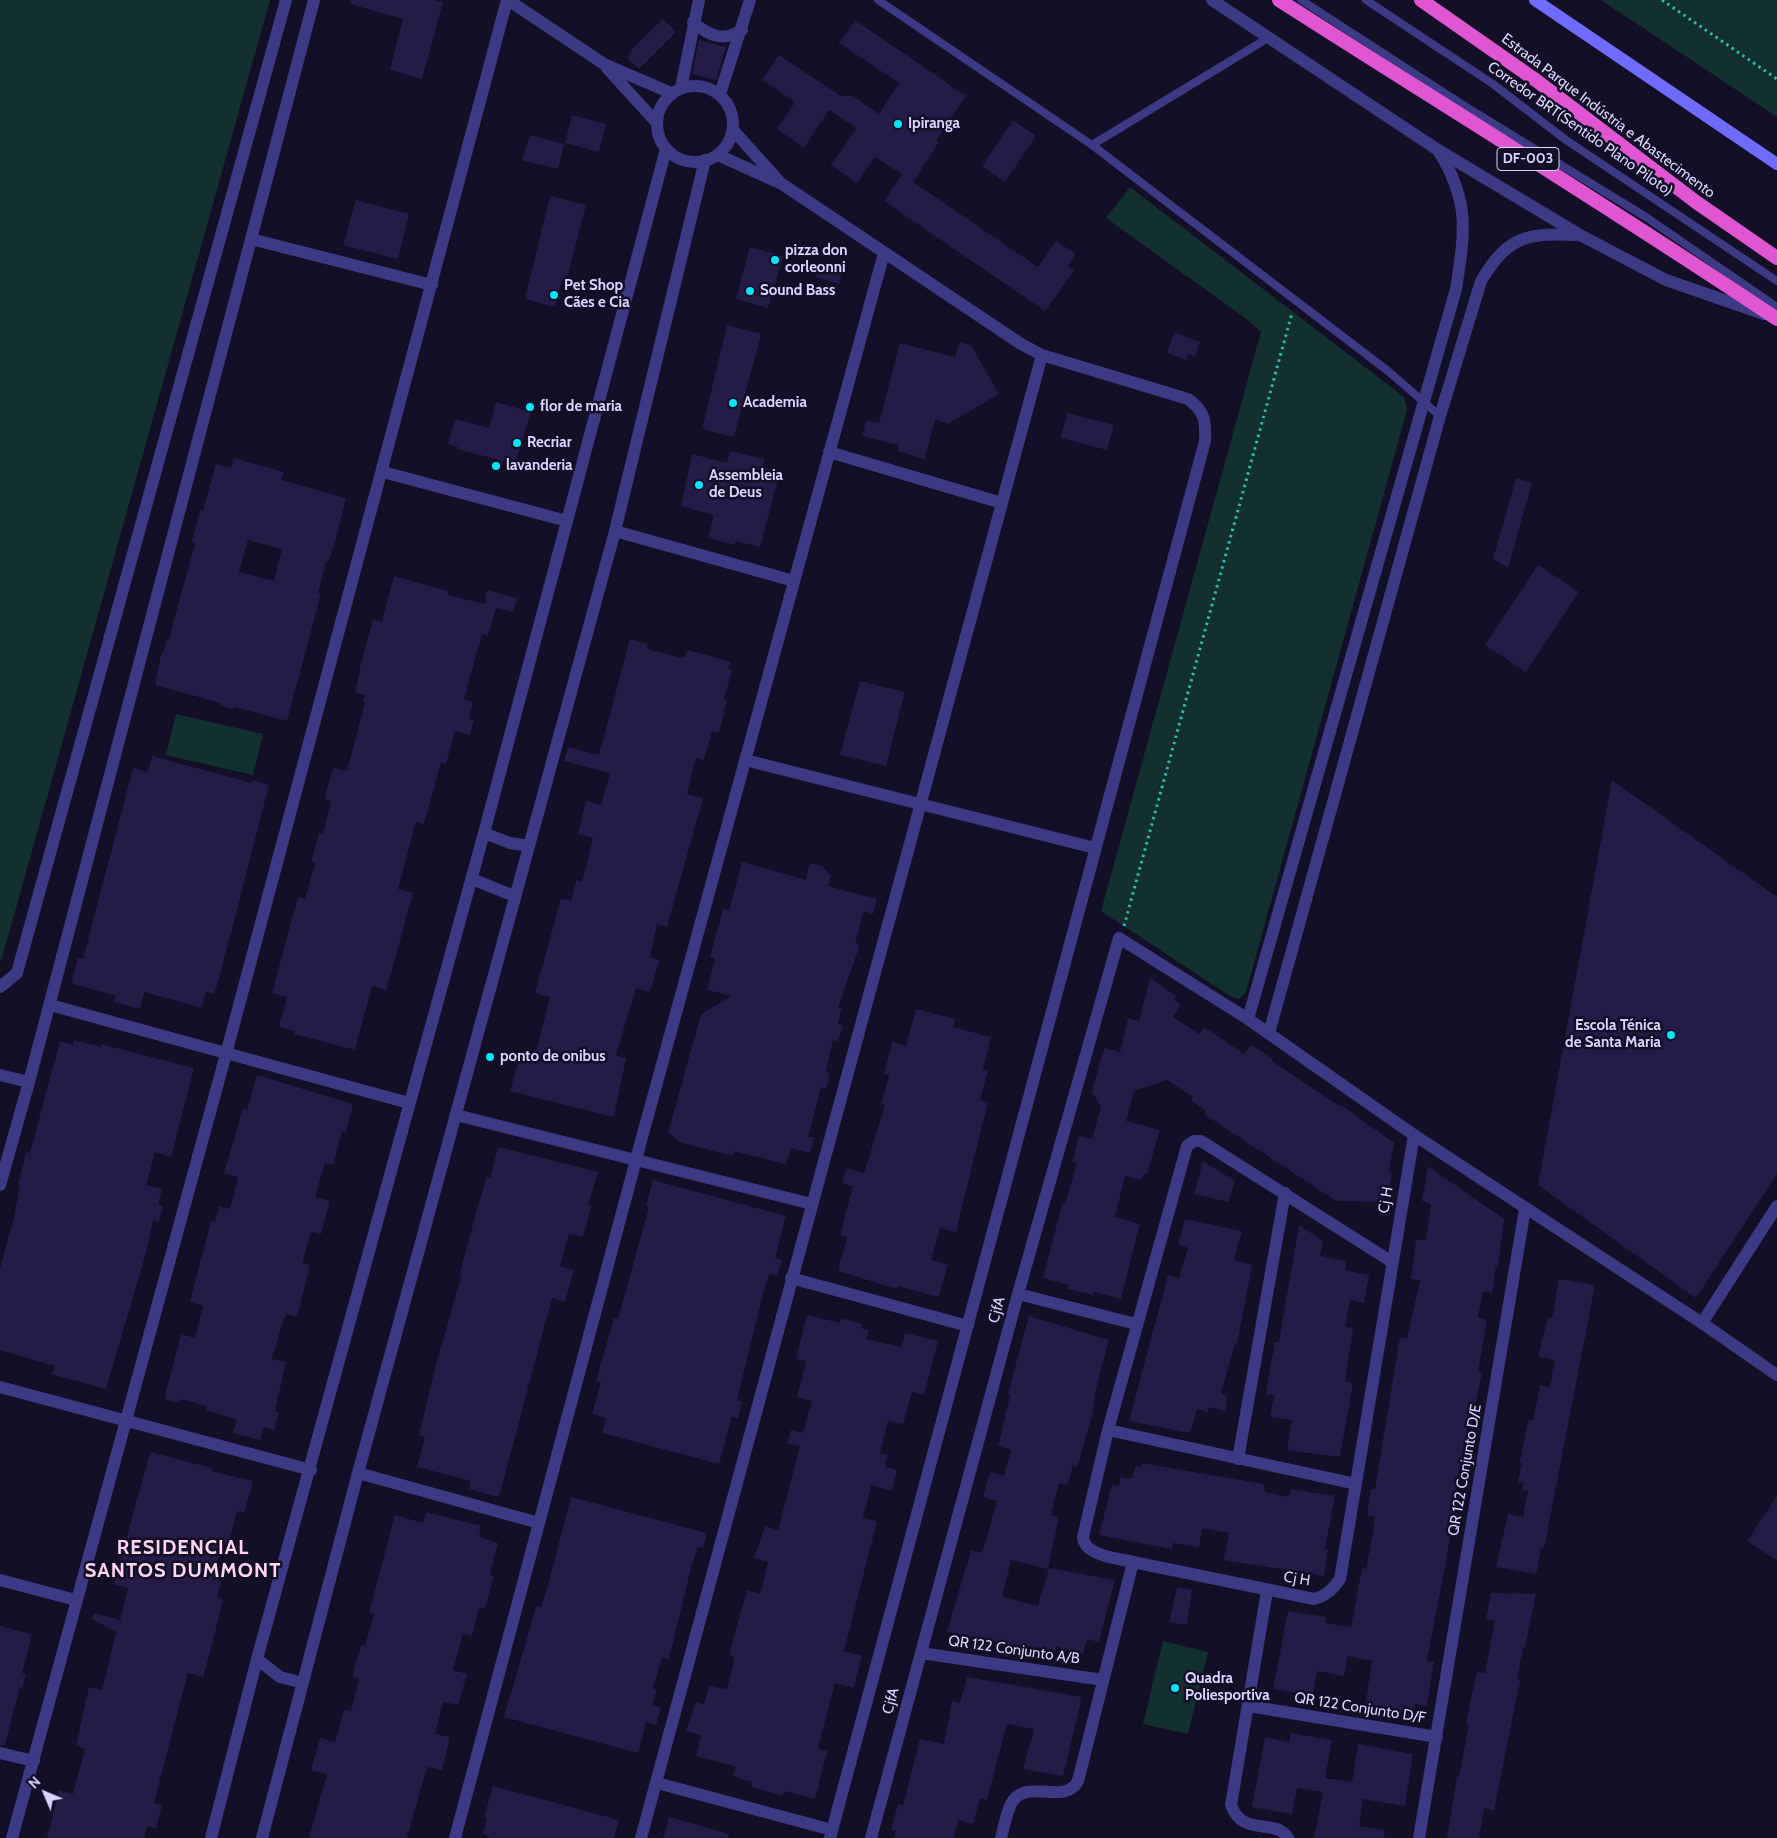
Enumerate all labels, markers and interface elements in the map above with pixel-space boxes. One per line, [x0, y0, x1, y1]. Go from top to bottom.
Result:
street label: Estrada Parque Indústria e Abastecimento [1498, 30, 1718, 202]
street label: Corredor BRT(Sentido Plano Piloto) [1484, 58, 1676, 200]
place label: Ipiranga [908, 115, 960, 133]
marker: Ipiranga [892, 118, 904, 130]
road number: DF-003 [1497, 148, 1559, 170]
place label: pizza don corleonni [785, 242, 848, 277]
marker: pizza don corleonni [769, 254, 781, 266]
place label: Pet Shop Cães e Cia [564, 277, 630, 312]
place label: Sound Bass [760, 282, 835, 300]
marker: Sound Bass [744, 285, 756, 297]
marker: Pet Shop Cães e Cia [548, 289, 560, 301]
place label: Academia [743, 394, 807, 412]
marker: Academia [727, 397, 739, 409]
place label: flor de maria [540, 398, 622, 416]
marker: flor de maria [524, 401, 536, 413]
place label: Recriar [527, 434, 572, 452]
marker: Recriar [511, 437, 523, 449]
place label: lavanderia [506, 457, 573, 475]
marker: lavanderia [490, 460, 502, 472]
place label: Assembleia de Deus [709, 467, 783, 502]
marker: Assembleia de Deus [693, 479, 705, 491]
place label: Escola Ténica de Santa Maria [1565, 1017, 1661, 1052]
marker: Escola Ténica de Santa Maria [1665, 1029, 1677, 1041]
place label: ponto de onibus [500, 1048, 606, 1066]
marker: ponto de onibus [484, 1051, 496, 1063]
street label: Cj H [1375, 1185, 1397, 1215]
street label: CjfA [985, 1295, 1009, 1325]
street label: QR 122 Conjunto D/E [1445, 1403, 1485, 1537]
district label: RESIDENCIAL SANTOS DUMMONT [83, 1536, 283, 1583]
street label: Cj H [1282, 1568, 1312, 1590]
street label: QR 122 Conjunto A/B [947, 1632, 1081, 1668]
place label: Quadra Poliesportiva [1185, 1670, 1270, 1705]
marker: Quadra Poliesportiva [1169, 1682, 1181, 1694]
street label: CjfA [879, 1686, 903, 1716]
street label: QR 122 Conjunto D/F [1293, 1689, 1427, 1727]
north arrow [20, 1768, 70, 1818]
text: N [25, 1773, 44, 1792]

